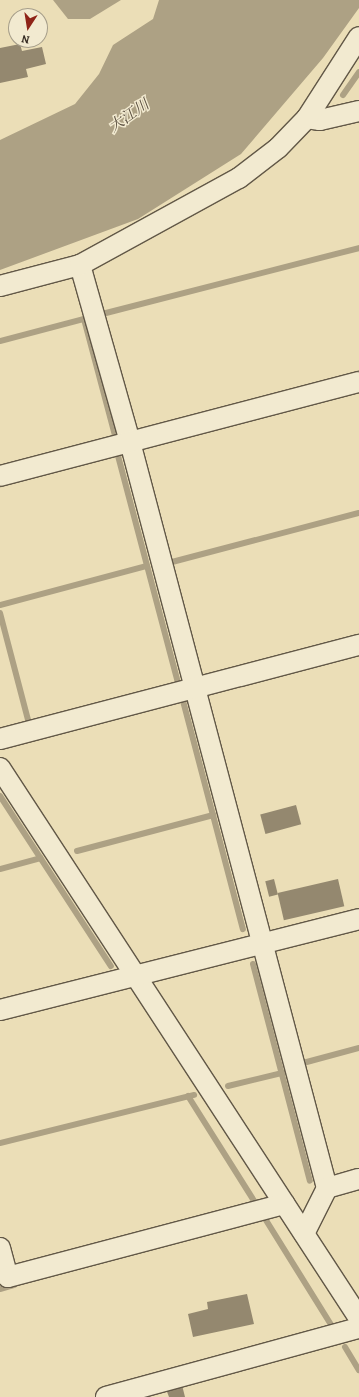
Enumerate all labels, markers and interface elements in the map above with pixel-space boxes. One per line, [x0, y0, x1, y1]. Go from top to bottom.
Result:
north arrow [8, 8, 48, 48]
text: N [20, 31, 31, 47]
water label: 大江川 [105, 96, 153, 136]

